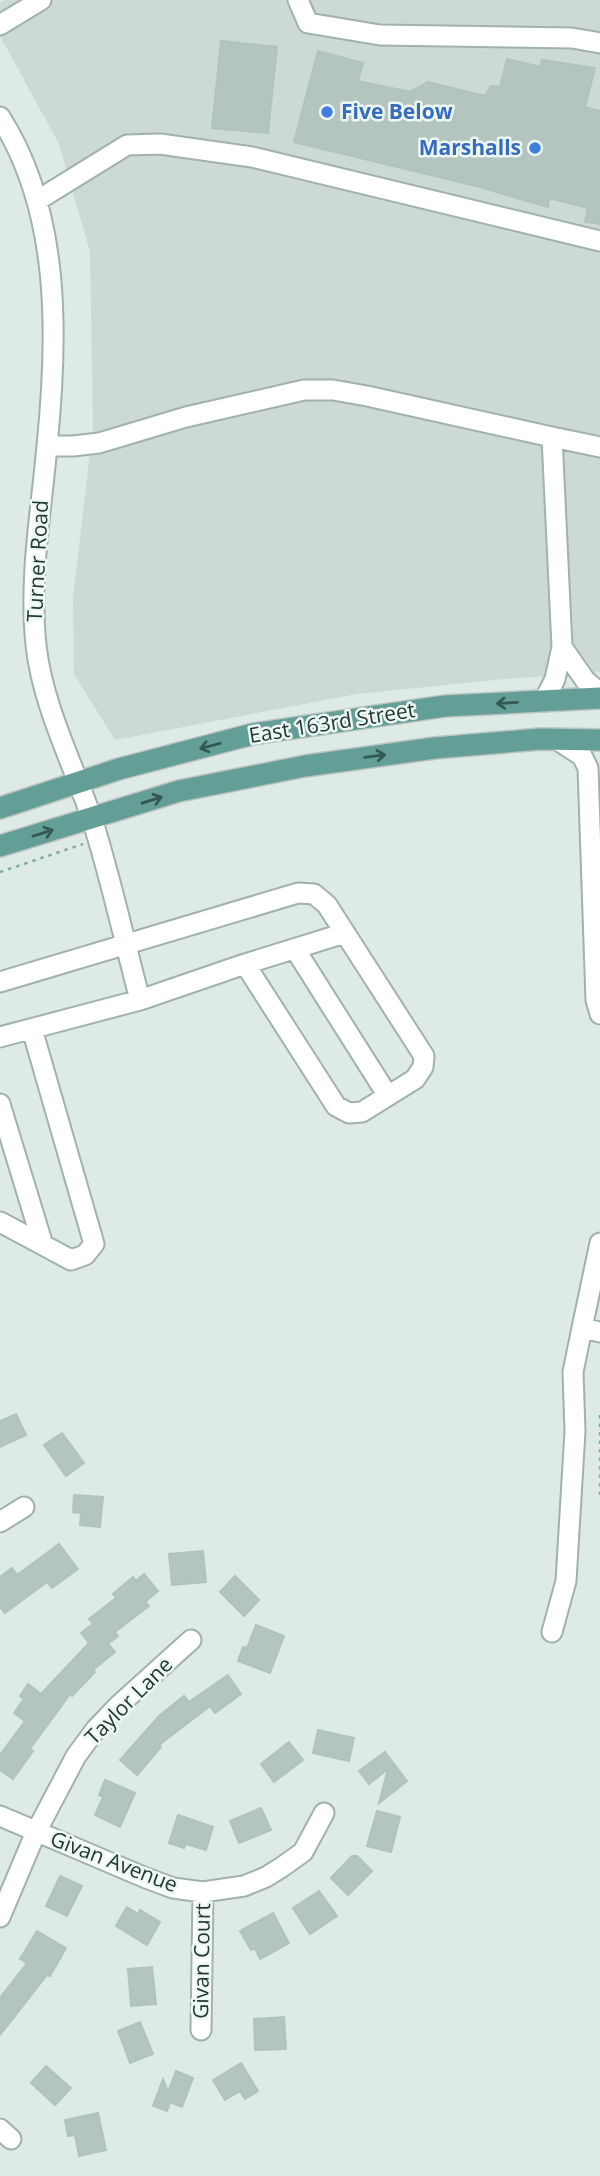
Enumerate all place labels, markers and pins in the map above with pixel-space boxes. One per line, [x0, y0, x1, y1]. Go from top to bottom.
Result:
place label: Five Below [341, 97, 453, 125]
marker: Five Below [319, 104, 335, 120]
place label: Marshalls [419, 133, 521, 161]
marker: Marshalls [527, 140, 543, 156]

